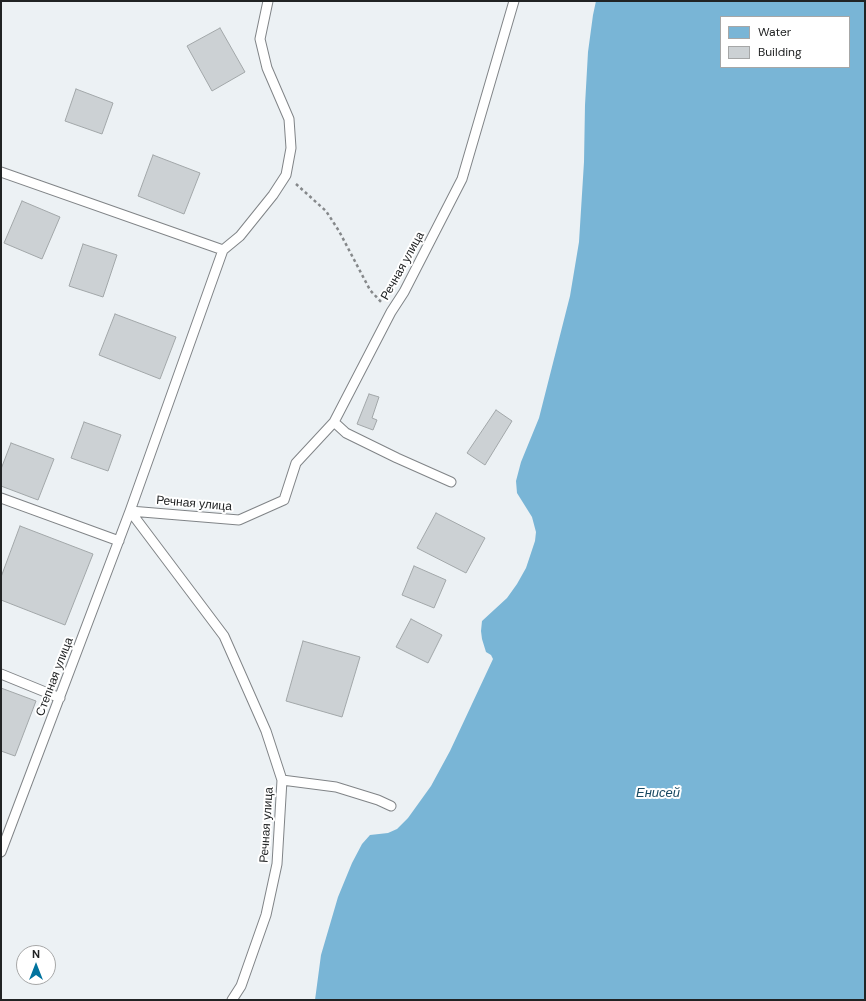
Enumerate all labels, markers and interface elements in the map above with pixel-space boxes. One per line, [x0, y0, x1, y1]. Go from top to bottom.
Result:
legend [720, 16, 850, 68]
text: Water [758, 24, 791, 40]
text: Building [758, 44, 802, 60]
street label: Речная улица [378, 229, 428, 303]
street label: Речная улица [156, 494, 232, 514]
street label: Степная улица [33, 636, 77, 718]
water label: Енисей [636, 786, 680, 802]
street label: Речная улица [257, 787, 277, 863]
north arrow [16, 945, 56, 985]
text: N [32, 947, 40, 961]

